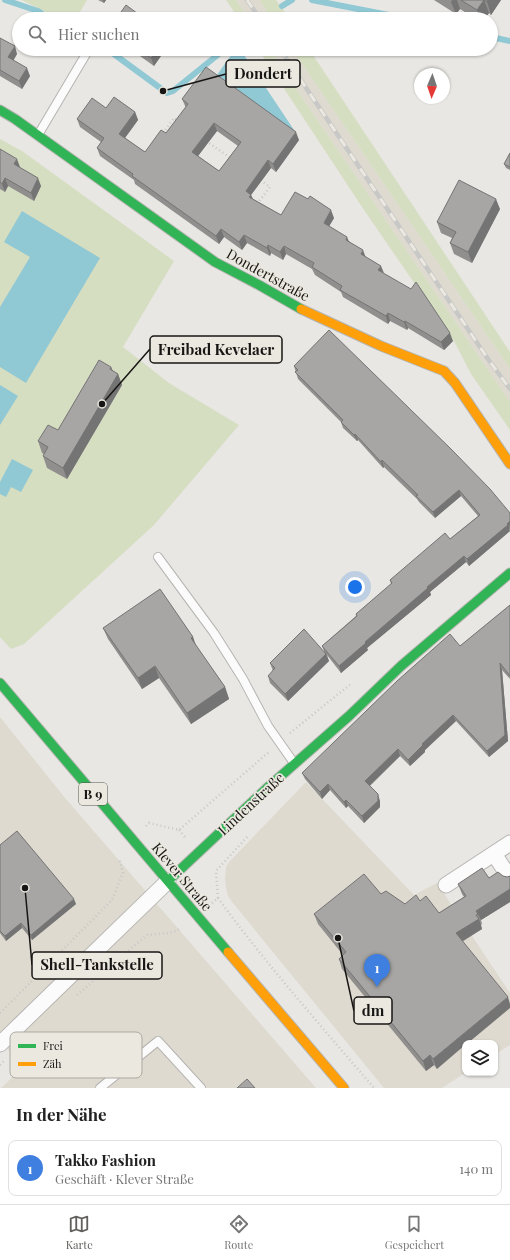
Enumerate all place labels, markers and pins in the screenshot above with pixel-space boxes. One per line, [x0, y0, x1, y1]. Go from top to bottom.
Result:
callout: Dondert [226, 60, 300, 87]
callout: Freibad Kevelaer [150, 336, 282, 363]
callout: Shell-Tankstelle [32, 952, 162, 979]
pin: 1 [364, 954, 390, 987]
callout: dm [354, 997, 392, 1024]

